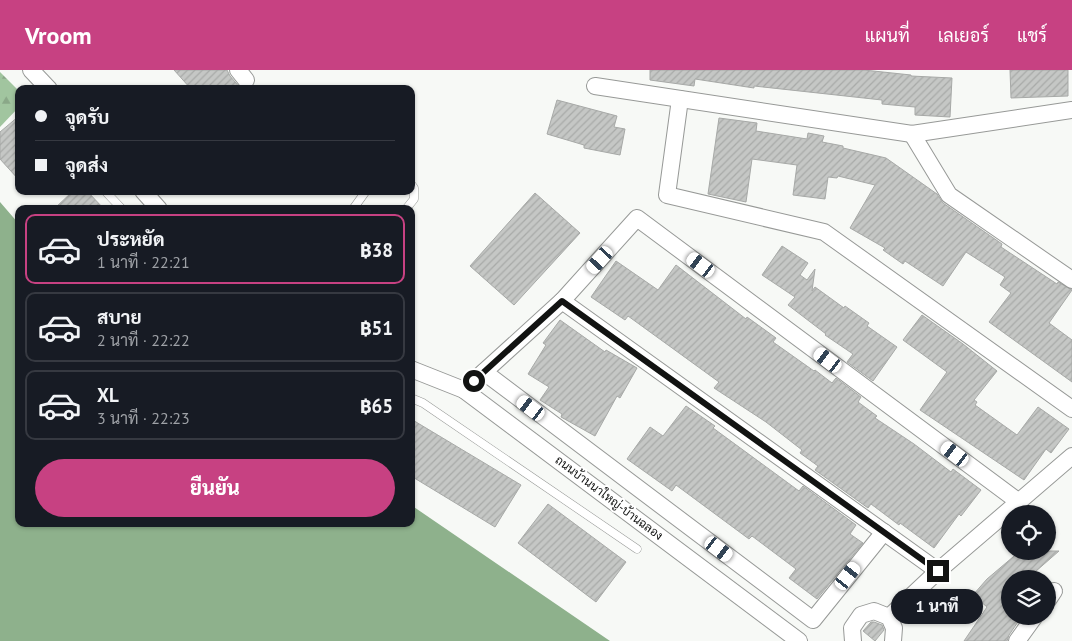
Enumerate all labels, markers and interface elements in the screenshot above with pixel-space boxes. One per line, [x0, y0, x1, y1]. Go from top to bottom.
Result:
text: Vroom [25, 20, 92, 51]
text: แผนที่ [865, 24, 910, 47]
text: เลเยอร์ [938, 24, 989, 47]
text: แชร์ [1017, 24, 1047, 47]
text: จุดรับ [65, 105, 109, 129]
text: จุดส่ง [65, 153, 108, 177]
icon: car [37, 227, 82, 272]
text: ประหยัด [97, 227, 165, 251]
text: ฿38 [360, 238, 393, 262]
car [584, 244, 615, 276]
car [684, 250, 717, 280]
text: 1 นาที · 22:21 [97, 252, 190, 272]
icon: car [37, 305, 82, 350]
text: สบาย [97, 305, 142, 329]
text: ฿51 [360, 316, 393, 340]
text: 2 นาที · 22:22 [97, 330, 190, 350]
car [811, 345, 844, 375]
route start [463, 370, 485, 392]
icon: car [37, 383, 82, 428]
text: XL [97, 383, 119, 407]
car [514, 393, 547, 423]
text: ฿65 [360, 394, 393, 418]
text: 3 นาที · 22:23 [97, 408, 190, 428]
car [938, 439, 971, 469]
street label: ถนนบ้านนาใหญ่-บ้านฉลอง [553, 452, 666, 543]
button: ยืนยัน [35, 459, 395, 517]
map controls [1001, 505, 1056, 625]
button: locate [1001, 505, 1056, 560]
car [702, 534, 735, 564]
car [832, 560, 863, 592]
route end [927, 560, 949, 582]
button: layers [1001, 570, 1056, 625]
callout: 1 นาที [892, 588, 984, 624]
text: 1 นาที [916, 596, 958, 616]

